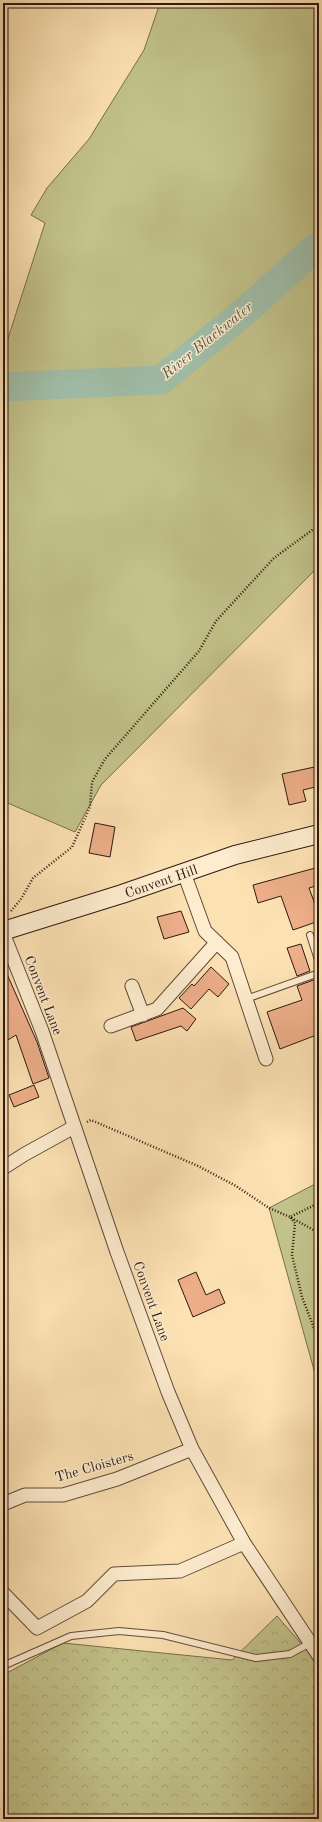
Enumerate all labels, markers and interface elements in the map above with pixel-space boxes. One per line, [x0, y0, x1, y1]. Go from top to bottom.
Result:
water label: River Blackwater [159, 300, 257, 383]
street label: Convent Hill [123, 863, 200, 901]
street label: Convent Lane [22, 954, 65, 1037]
street label: Convent Lane [130, 1260, 172, 1343]
street label: The Cloisters [53, 1449, 135, 1485]

